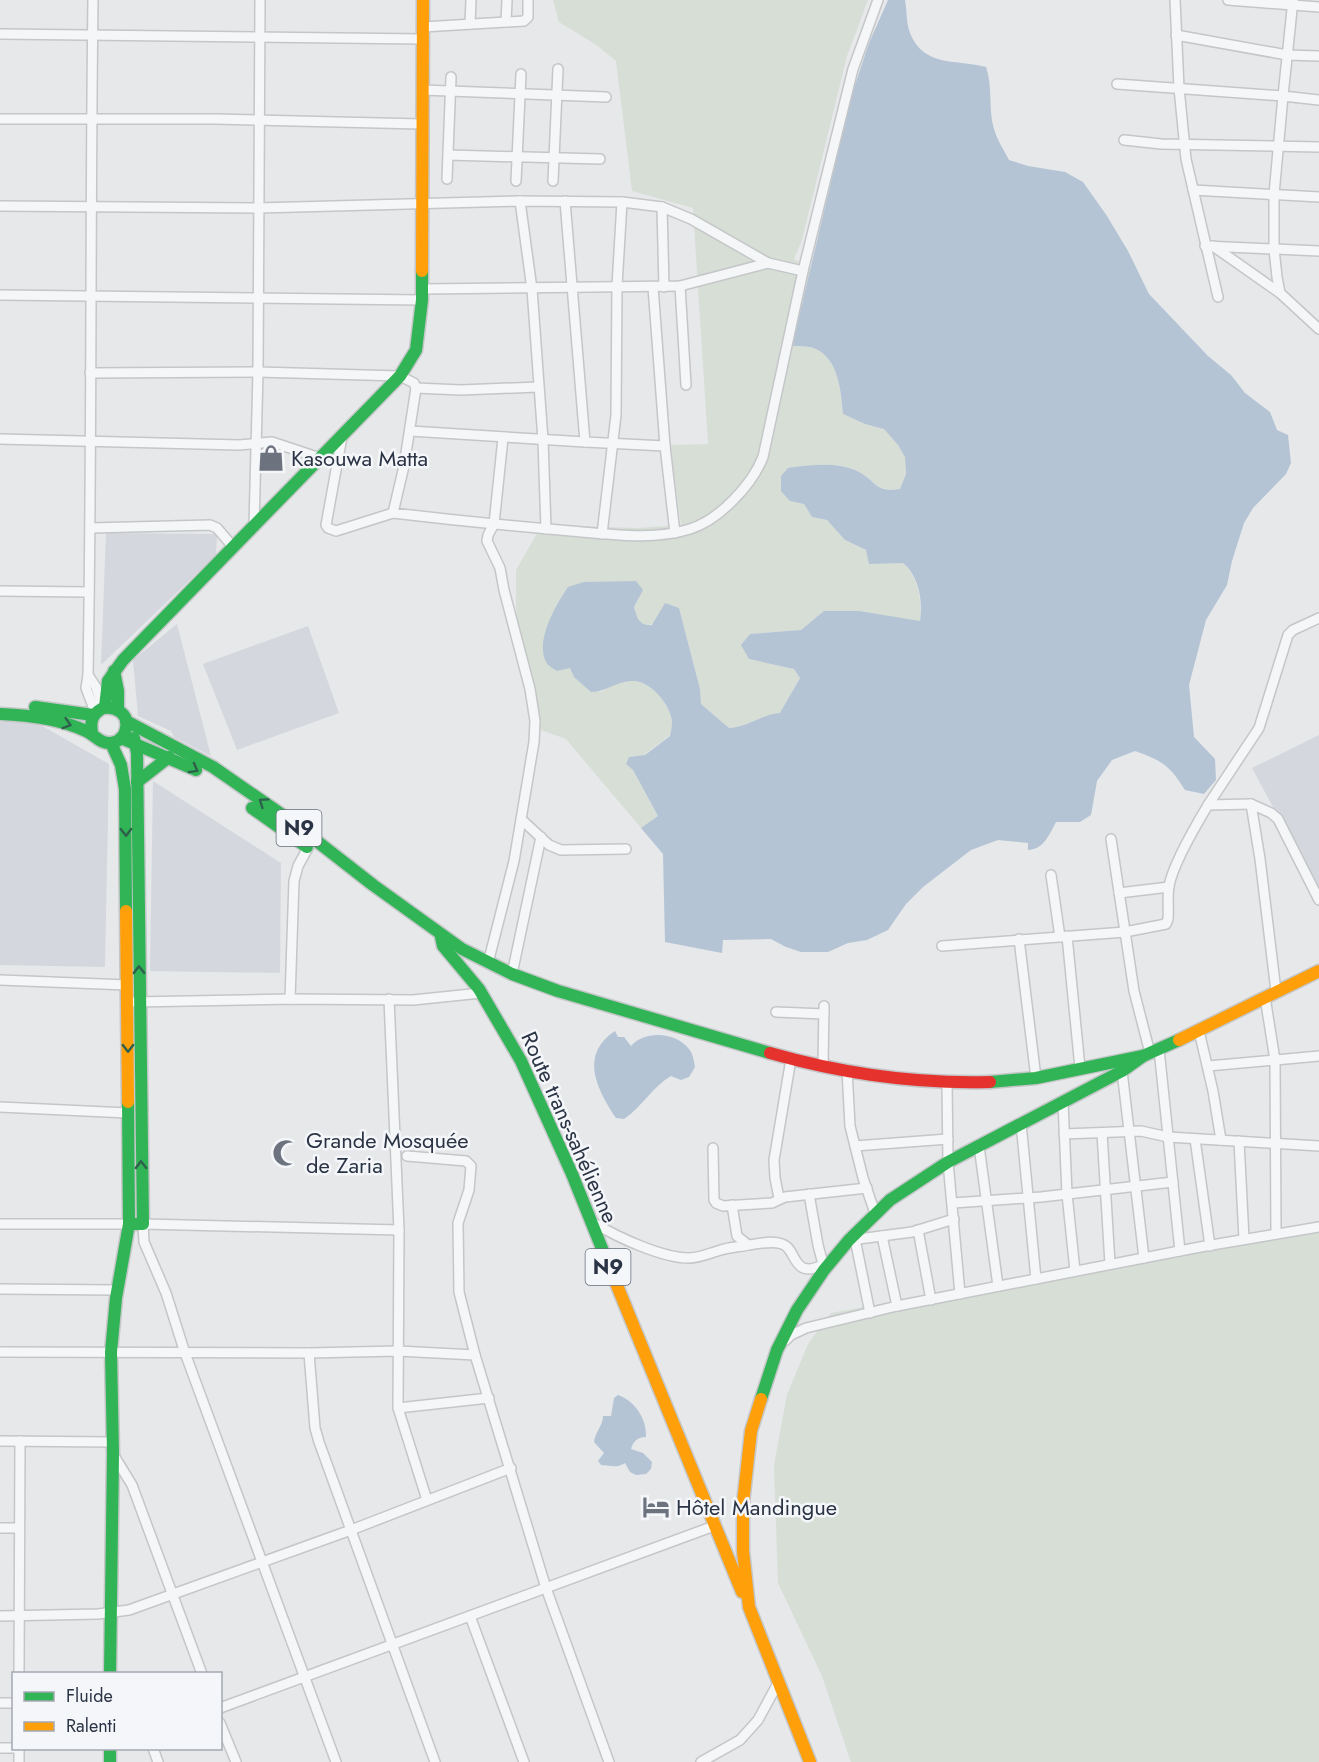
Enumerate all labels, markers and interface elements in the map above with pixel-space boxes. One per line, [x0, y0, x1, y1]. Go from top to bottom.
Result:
place label: Kasouwa Matta [291, 442, 428, 474]
shop icon: Kasouwa Matta [256, 443, 286, 473]
one-way arrow [61, 717, 72, 730]
one-way arrow [188, 762, 198, 773]
one-way arrow [259, 798, 270, 809]
road number: N9 [276, 810, 322, 846]
one-way arrow [120, 828, 132, 837]
one-way arrow [132, 966, 145, 975]
street label: Route trans-sahélienne [513, 1026, 627, 1228]
one-way arrow [122, 1044, 134, 1053]
place label: Grande Mosquée de Zaria [306, 1124, 469, 1181]
mosque icon: Grande Mosquée de Zaria [271, 1138, 301, 1168]
one-way arrow [135, 1161, 148, 1170]
road number: N9 [586, 1249, 630, 1285]
place label: Hôtel Mandingue [676, 1491, 837, 1523]
hotel icon: Hôtel Mandingue [641, 1492, 671, 1522]
legend [12, 1672, 222, 1750]
text: Fluide [66, 1683, 113, 1709]
text: Ralenti [66, 1713, 117, 1739]

